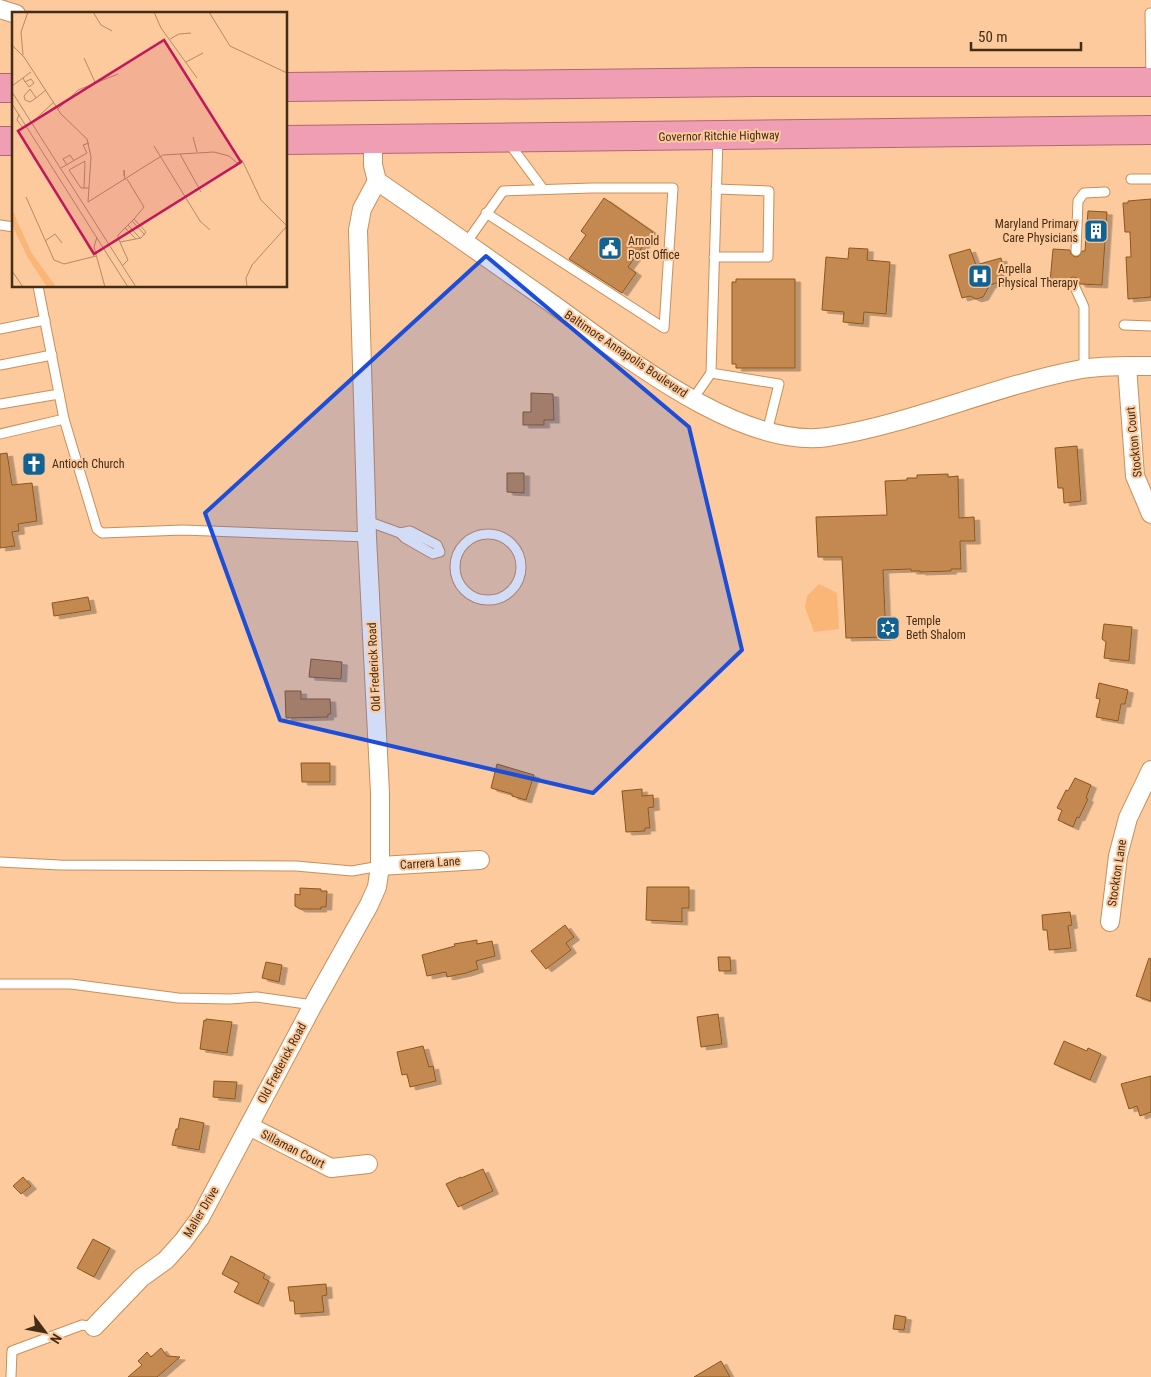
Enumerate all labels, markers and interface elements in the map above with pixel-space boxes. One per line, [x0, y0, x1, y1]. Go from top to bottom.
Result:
inset map [12, 12, 288, 288]
scale bar [971, 20, 1081, 52]
text: 50 m [978, 28, 1008, 46]
street label: Governor Ritchie Highway [658, 128, 780, 144]
place label: Maryland Primary Care Physicians [995, 217, 1078, 245]
building icon: Maryland Primary Care Physicians [1083, 218, 1109, 244]
place label: Arnold Post Office [628, 234, 680, 262]
public building icon: Arnold Post Office [597, 235, 623, 261]
place label: Arpella Physical Therapy [998, 262, 1078, 290]
hospital icon: Arpella Physical Therapy [967, 263, 993, 289]
street label: Baltimore Annapolis Boulevard [562, 308, 690, 400]
street label: Stockton Court [1123, 406, 1145, 478]
church icon: Antioch Church [21, 451, 47, 477]
place label: Antioch Church [52, 457, 125, 471]
place label: Temple Beth Shalom [906, 614, 966, 642]
synagogue icon: Temple Beth Shalom [875, 615, 901, 641]
street label: Old Frederick Road [365, 622, 383, 712]
street label: Stockton Lane [1105, 838, 1129, 907]
street label: Carrera Lane [399, 854, 461, 872]
street label: Old Frederick Road [255, 1020, 309, 1106]
street label: Sillaman Court [259, 1127, 328, 1171]
street label: Malier Drive [181, 1184, 222, 1240]
north arrow [20, 1307, 70, 1357]
text: N [47, 1331, 65, 1347]

